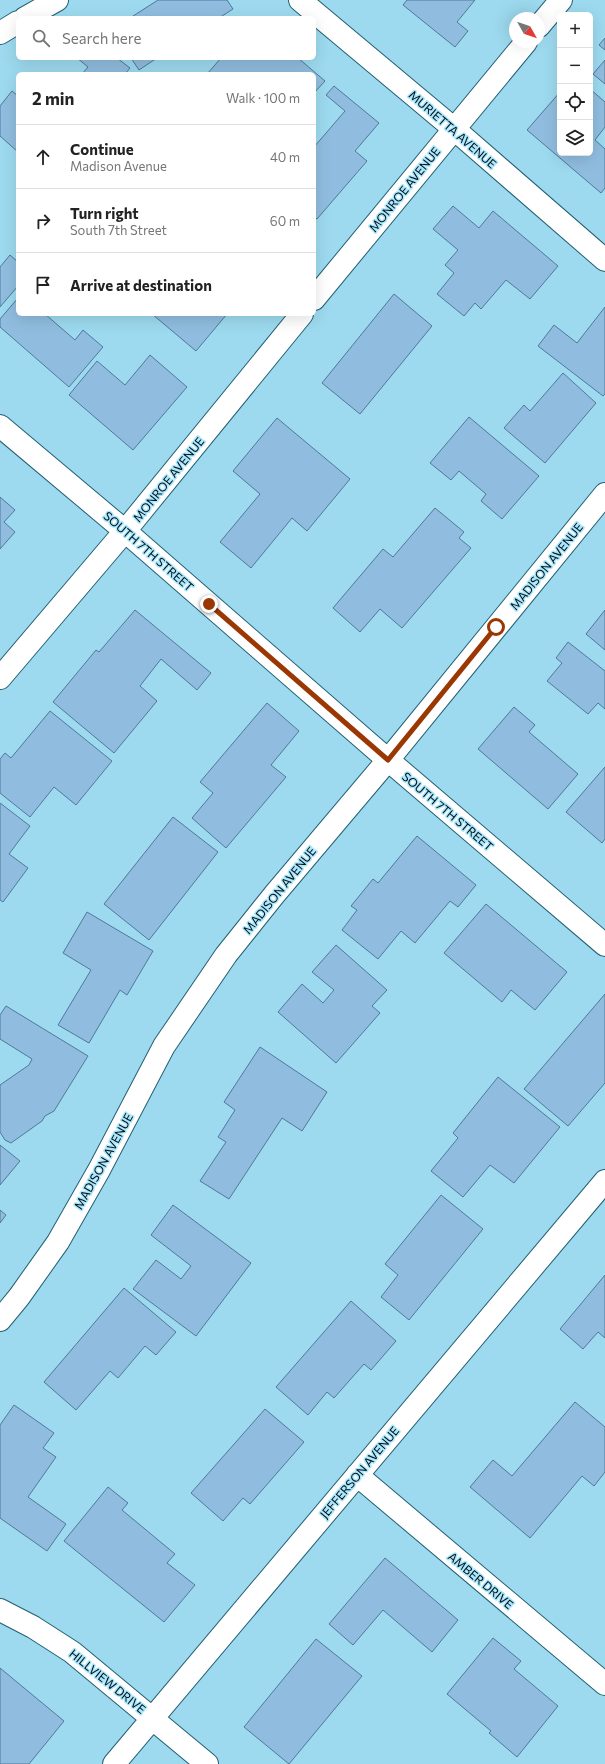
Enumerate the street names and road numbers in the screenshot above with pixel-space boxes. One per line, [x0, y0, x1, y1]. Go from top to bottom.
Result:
street label: MURIETTA AVENUE [406, 87, 500, 171]
street label: MONROE AVENUE [366, 144, 442, 234]
street label: MONROE AVENUE [130, 434, 206, 524]
street label: SOUTH 7TH STREET [101, 508, 197, 594]
street label: MADISON AVENUE [507, 520, 585, 612]
street label: SOUTH 7TH STREET [400, 769, 497, 853]
street label: MADISON AVENUE [240, 844, 318, 936]
street label: MADISON AVENUE [71, 1110, 135, 1212]
street label: JEFFERSON AVENUE [317, 1423, 402, 1521]
street label: AMBER DRIVE [446, 1549, 516, 1611]
street label: HILLVIEW DRIVE [67, 1646, 149, 1716]

